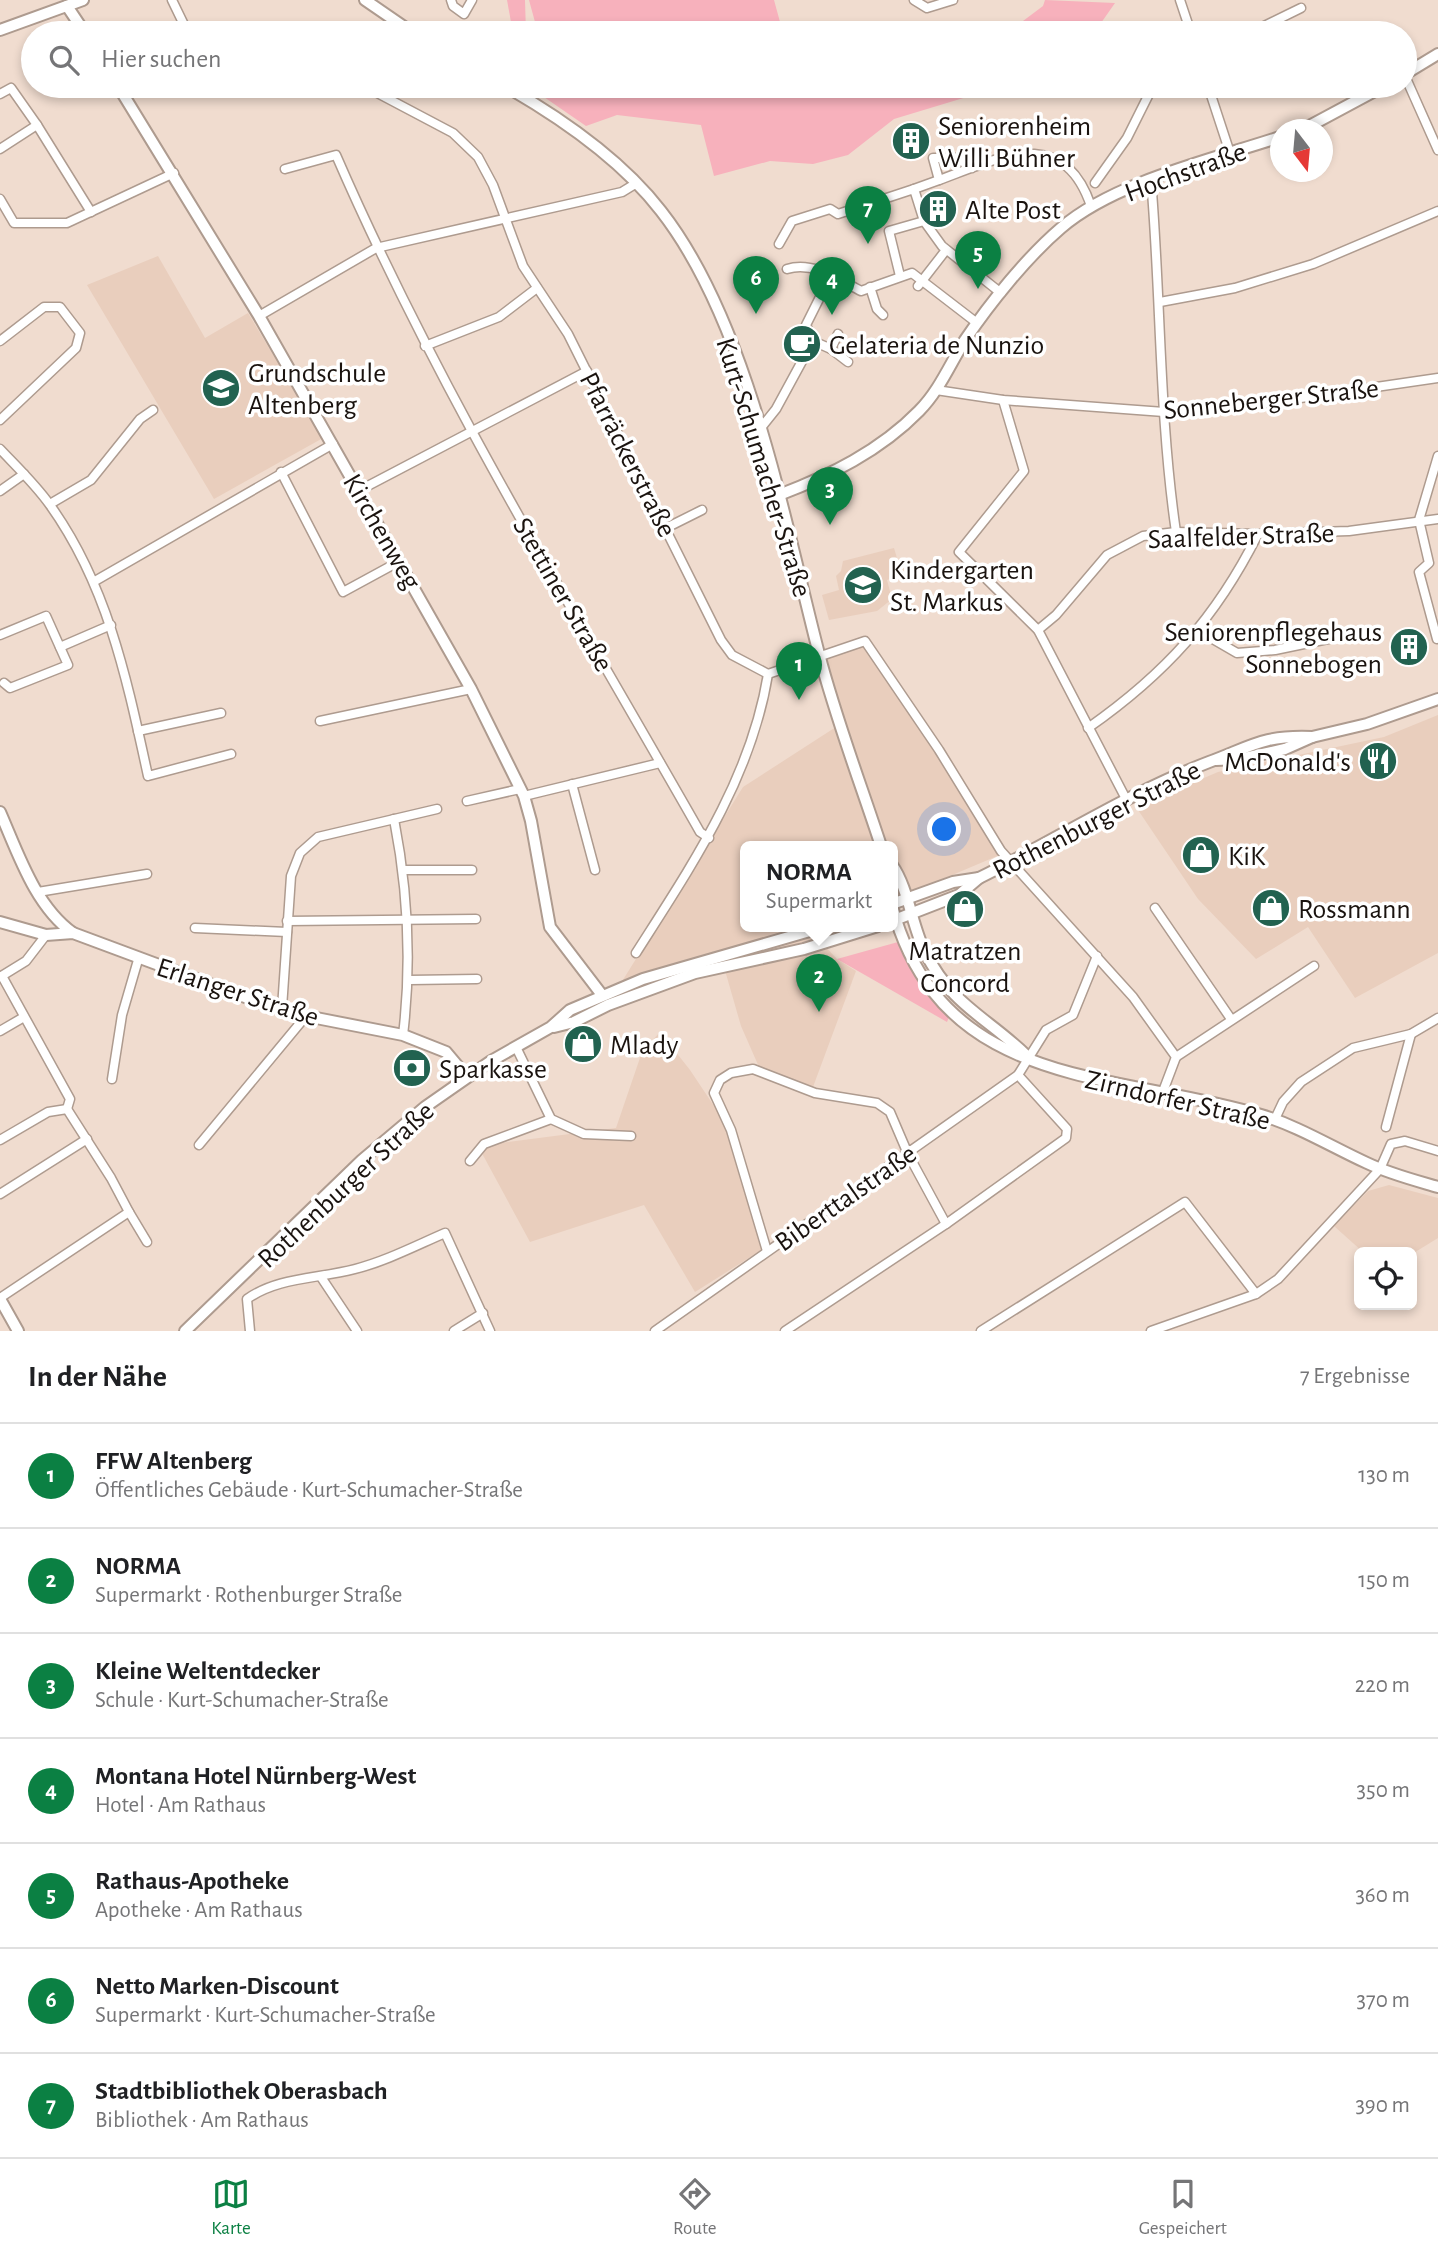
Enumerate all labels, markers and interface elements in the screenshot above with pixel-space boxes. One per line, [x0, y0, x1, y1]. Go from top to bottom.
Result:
search box [21, 21, 1417, 98]
icon: search [45, 41, 83, 79]
text: Hier suchen [101, 46, 222, 72]
place label: Seniorenheim Willi Bühner [938, 113, 1091, 173]
north arrow [1270, 119, 1333, 182]
building icon: Seniorenheim Willi Bühner [890, 120, 932, 162]
street label: Hochstraße [1121, 138, 1250, 208]
pin: 7 [845, 186, 891, 244]
building icon: Alte Post [917, 188, 959, 230]
place label: Alte Post [965, 197, 1061, 225]
pin: 5 [955, 231, 1001, 289]
pin: 6 [733, 256, 779, 314]
pin: 4 [809, 257, 855, 315]
cafe icon: Gelateria de Nunzio [781, 323, 823, 365]
place label: Gelateria de Nunzio [829, 332, 1044, 360]
street label: Kurt-Schumacher-Straße [710, 335, 816, 601]
place label: Grundschule Altenberg [248, 360, 386, 420]
school or university icon: Grundschule Altenberg [200, 367, 242, 409]
street label: Pfarräckerstraße [574, 368, 681, 542]
street label: Sonneberger Straße [1162, 375, 1380, 425]
pin: 3 [807, 467, 853, 525]
street label: Kirchenweg [337, 470, 426, 595]
street label: Stettiner Straße [507, 513, 618, 677]
street label: Saalfelder Straße [1147, 520, 1335, 554]
place label: Kindergarten St. Markus [890, 557, 1034, 617]
school or university icon: Kindergarten St. Markus [842, 564, 884, 606]
place label: Seniorenpflegehaus Sonnebogen [1164, 619, 1382, 679]
building icon: Seniorenpflegehaus Sonnebogen [1388, 626, 1430, 668]
pin: 1 [776, 642, 822, 700]
restaurant icon: McDonald's [1357, 740, 1399, 782]
place label: McDonald's [1224, 749, 1351, 777]
street label: Rothenburger Straße [989, 756, 1205, 885]
your location [927, 812, 961, 846]
shop icon: KiK [1180, 834, 1222, 876]
popup [740, 841, 898, 932]
place label: KiK [1228, 843, 1266, 871]
text: NORMA [766, 859, 852, 885]
shop icon: Rossmann [1250, 887, 1292, 929]
shop icon: Matratzen Concord [944, 888, 986, 930]
text: Supermarkt [766, 890, 872, 913]
place label: Rossmann [1298, 896, 1411, 924]
place label: Matratzen Concord [909, 938, 1021, 998]
street label: Erlanger Straße [153, 954, 322, 1032]
pin: 2 [796, 954, 842, 1012]
shop icon: Mlady [562, 1023, 604, 1065]
place label: Mlady [610, 1032, 678, 1060]
bank icon: Sparkasse [391, 1047, 433, 1089]
place label: Sparkasse [439, 1056, 547, 1084]
street label: Zirndorfer Straße [1082, 1066, 1273, 1136]
street label: Rothenburger Straße [253, 1097, 440, 1274]
street label: Biberttalstraße [770, 1140, 922, 1258]
map controls [1354, 1247, 1417, 1310]
button: locate [1354, 1247, 1417, 1310]
text: In der Nähe [28, 1362, 167, 1392]
text: 7 Ergebnisse [1300, 1365, 1410, 1388]
text: FFW Altenberg [95, 1448, 252, 1474]
text: 1 [47, 1464, 55, 1487]
text: 130 m [1358, 1464, 1410, 1487]
text: Öffentliches Gebäude · Kurt-Schumacher-Straße [95, 1479, 523, 1502]
text: NORMA [95, 1553, 181, 1579]
text: 2 [46, 1569, 56, 1592]
text: 150 m [1358, 1569, 1410, 1592]
text: Supermarkt · Rothenburger Straße [95, 1584, 402, 1607]
text: Kleine Weltentdecker [95, 1658, 320, 1684]
text: 3 [46, 1674, 56, 1697]
text: 220 m [1355, 1674, 1410, 1697]
text: Schule · Kurt-Schumacher-Straße [95, 1689, 389, 1712]
text: Montana Hotel Nürnberg-West [95, 1763, 416, 1789]
text: 4 [45, 1779, 57, 1802]
text: 350 m [1357, 1779, 1410, 1802]
text: Hotel · Am Rathaus [95, 1794, 266, 1817]
text: Rathaus-Apotheke [95, 1868, 289, 1894]
text: 5 [46, 1884, 56, 1907]
text: 360 m [1355, 1884, 1410, 1907]
text: Apotheke · Am Rathaus [95, 1899, 303, 1922]
text: Netto Marken-Discount [95, 1973, 339, 1999]
text: 6 [45, 1989, 57, 2012]
text: 370 m [1357, 1989, 1410, 2012]
text: Supermarkt · Kurt-Schumacher-Straße [95, 2004, 436, 2027]
text: Stadtbibliothek Oberasbach [95, 2078, 388, 2104]
text: 7 [46, 2094, 56, 2117]
text: 390 m [1355, 2094, 1410, 2117]
text: Bibliothek · Am Rathaus [95, 2109, 309, 2132]
tab: Karte [211, 2175, 251, 2240]
tab: Route [673, 2175, 716, 2240]
tab: Gespeichert [1139, 2175, 1227, 2240]

